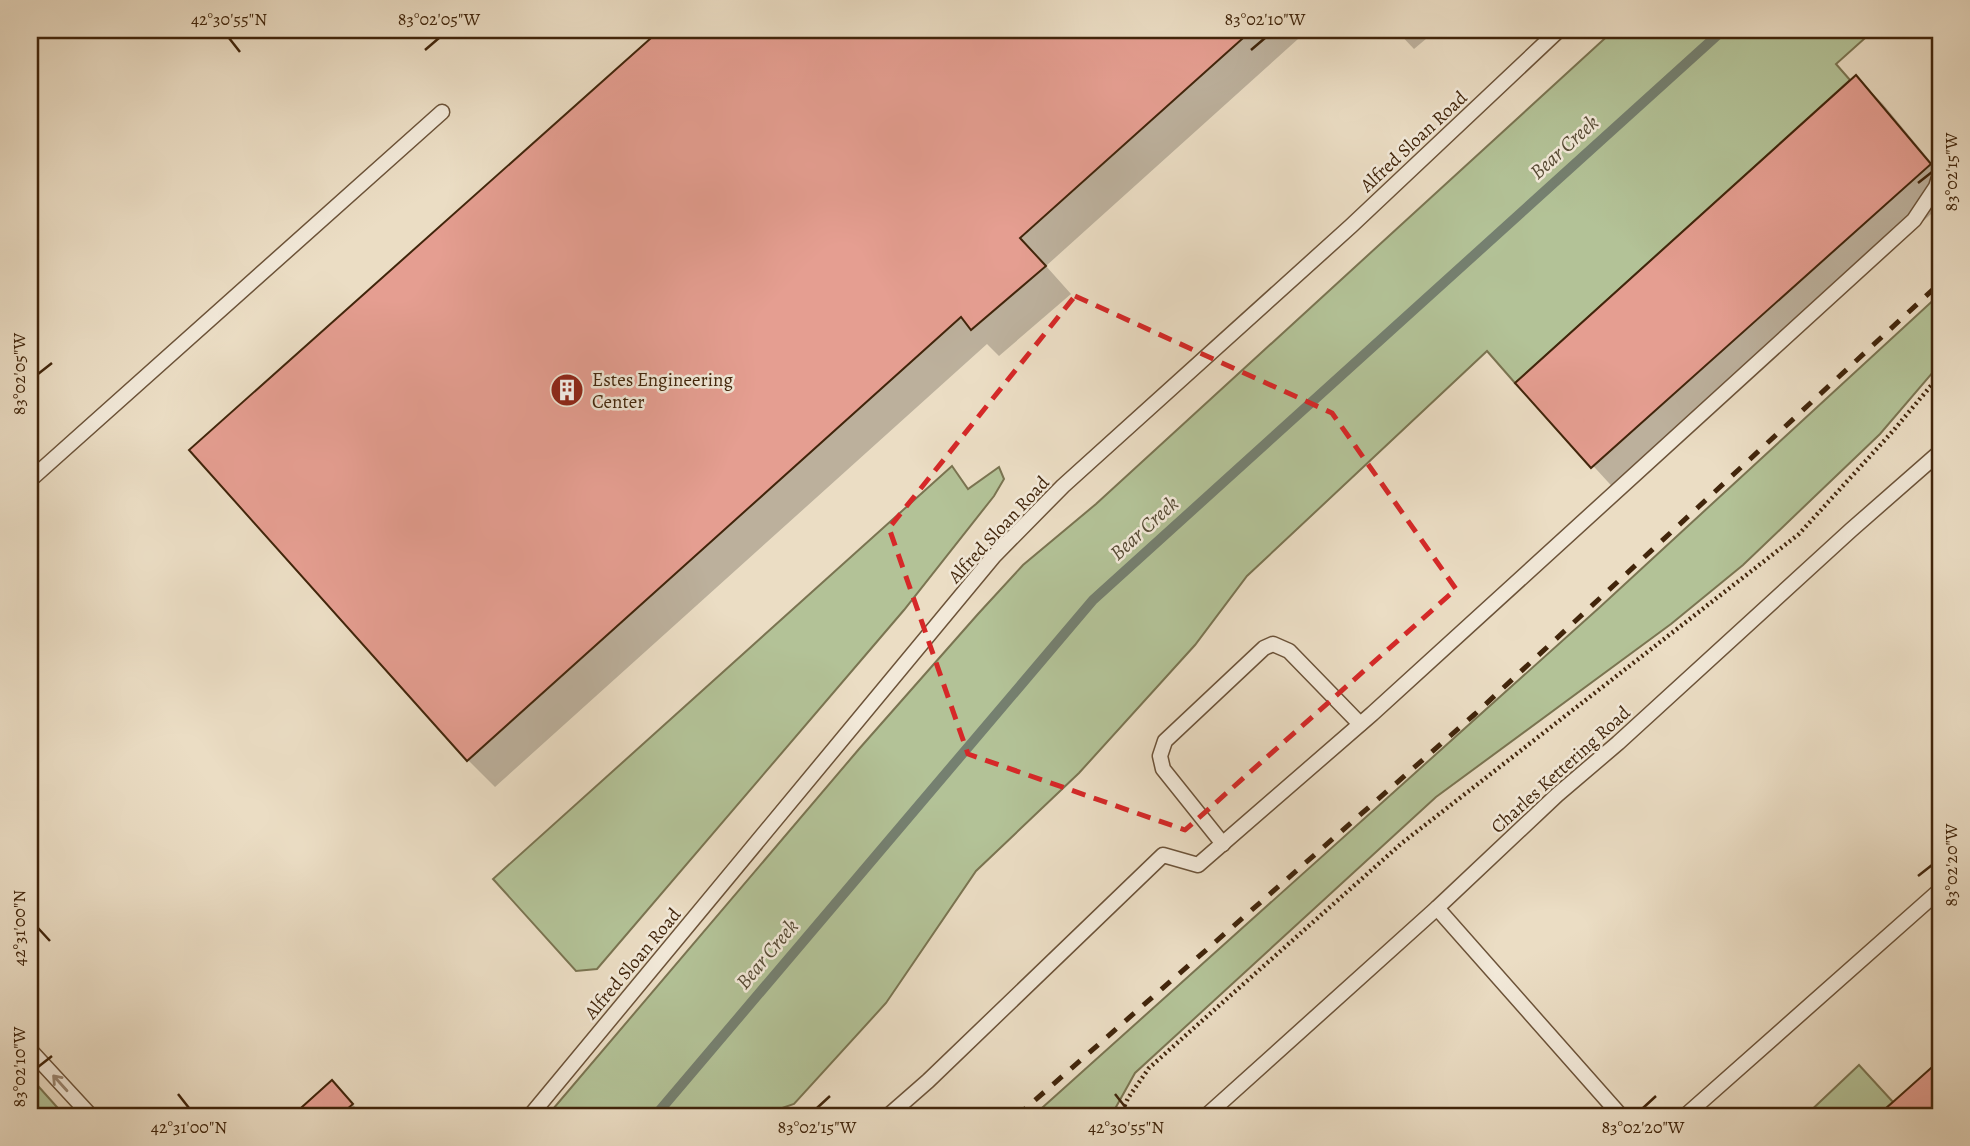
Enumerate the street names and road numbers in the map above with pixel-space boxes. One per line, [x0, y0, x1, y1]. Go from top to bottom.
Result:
street label: Alfred Sloan Road [1354, 85, 1473, 199]
street label: Alfred Sloan Road [942, 470, 1056, 590]
street label: Charles Kettering Road [1485, 699, 1637, 839]
street label: Alfred Sloan Road [578, 902, 688, 1026]

